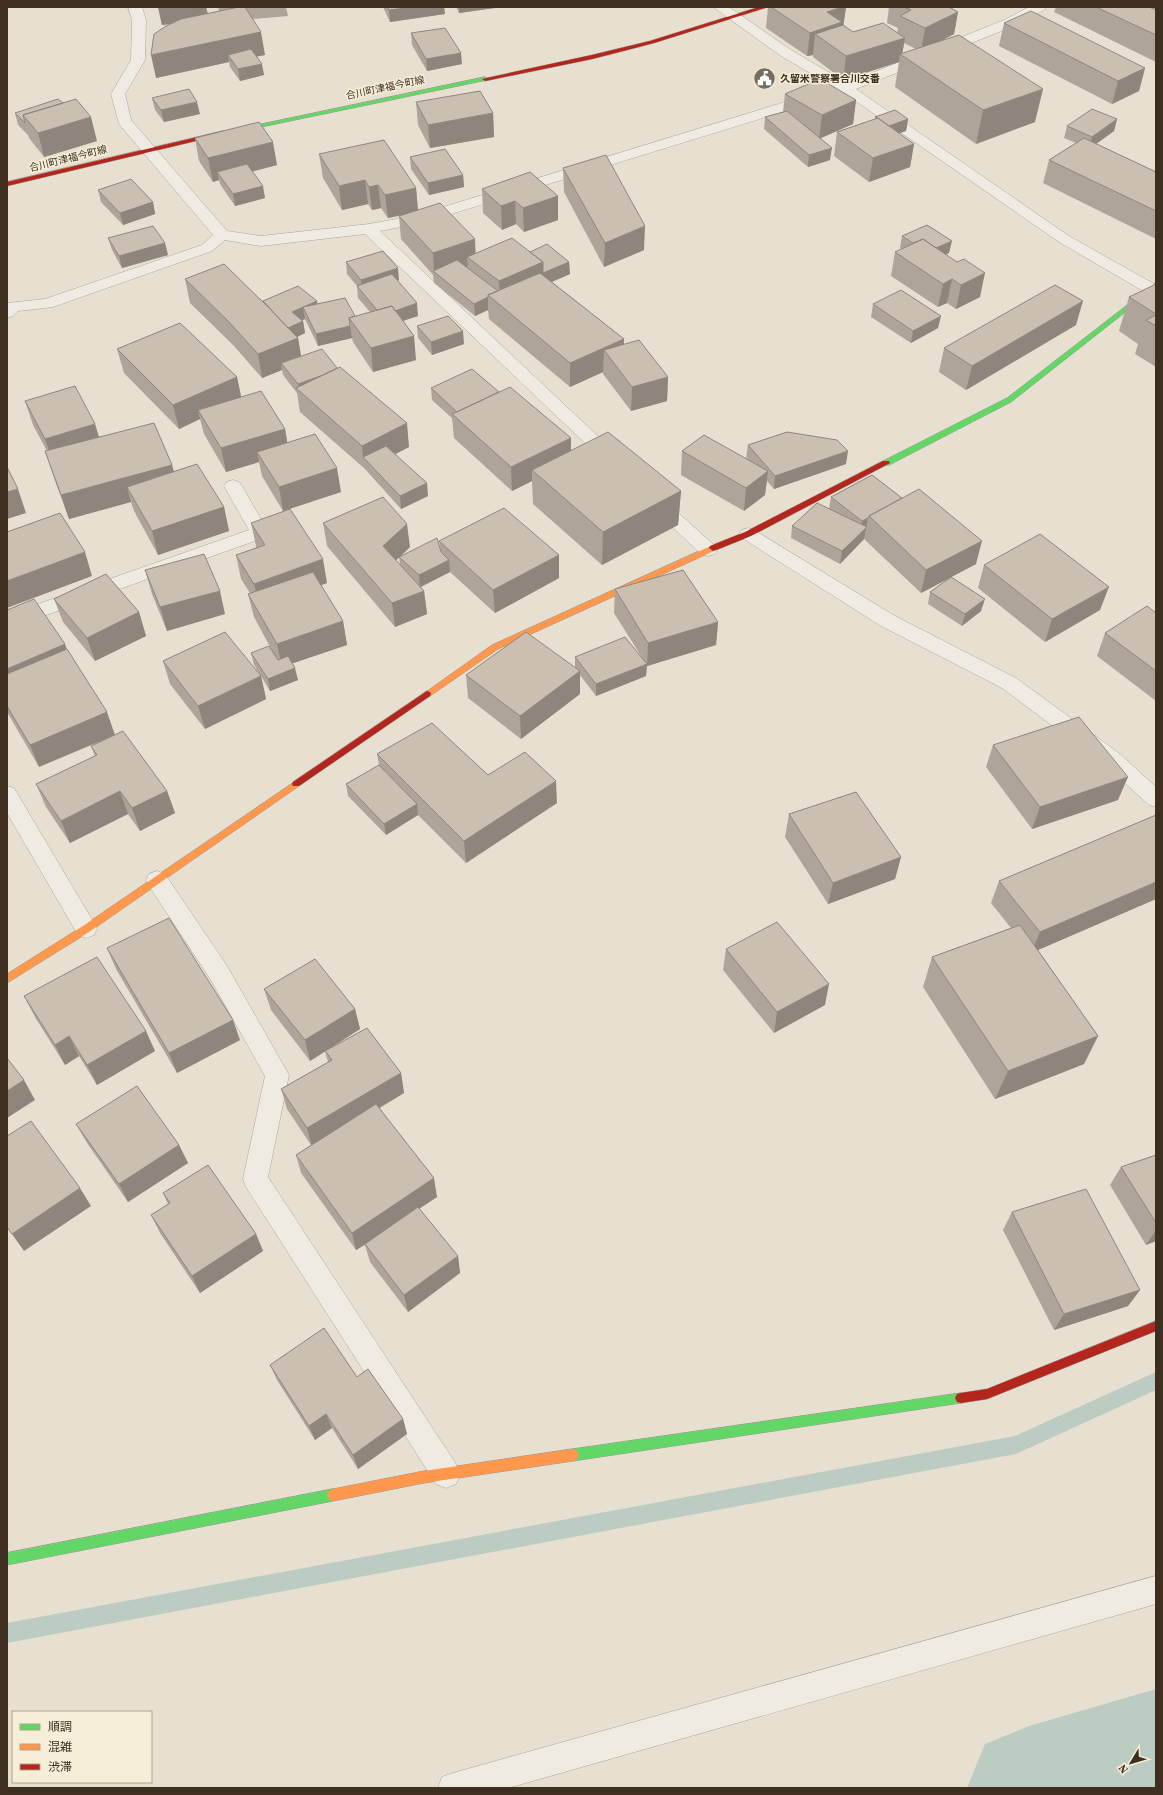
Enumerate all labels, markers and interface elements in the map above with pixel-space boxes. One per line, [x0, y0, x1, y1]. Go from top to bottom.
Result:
public building icon: 久留米警察署合川交番 [751, 65, 777, 91]
place label: 久留米警察署合川交番 [780, 72, 880, 85]
street label: 合川町津福今町線 [345, 73, 426, 102]
street label: 合川町津福今町線 [28, 143, 109, 174]
legend [12, 1711, 152, 1783]
text: 順調 [48, 1719, 72, 1735]
text: 混雑 [48, 1739, 72, 1755]
north arrow [1111, 1743, 1151, 1783]
text: 渋滞 [48, 1759, 72, 1775]
text: N [1115, 1761, 1132, 1777]

